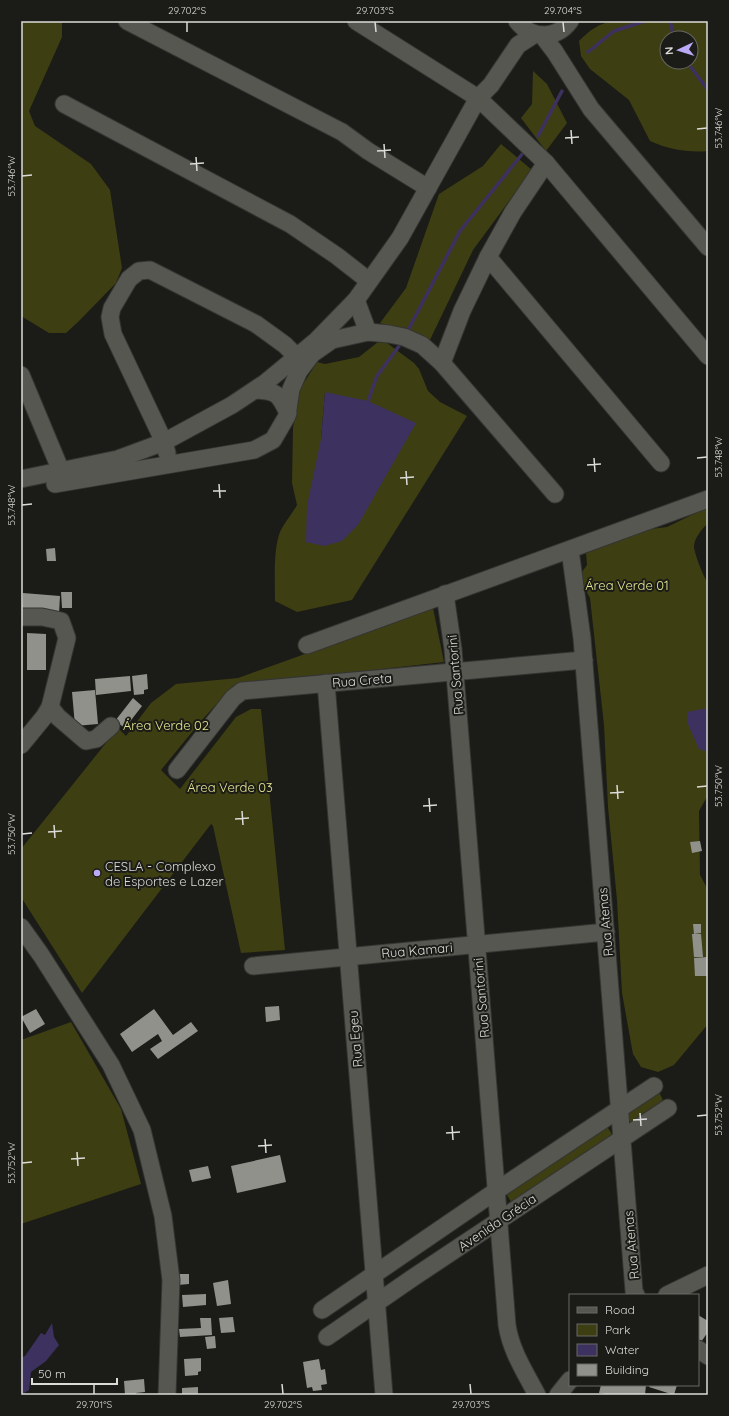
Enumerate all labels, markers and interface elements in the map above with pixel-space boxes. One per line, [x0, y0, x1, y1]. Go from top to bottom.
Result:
text: 29.702°S [168, 4, 206, 17]
text: 29.703°S [356, 4, 394, 17]
text: 29.704°S [544, 4, 582, 17]
north arrow [659, 30, 699, 70]
text: N [662, 46, 676, 55]
text: 53.746°W [712, 107, 725, 148]
text: 53.746°W [5, 155, 18, 196]
text: 53.748°W [712, 436, 725, 477]
text: 53.748°W [5, 484, 18, 525]
park label: Área Verde 01 [585, 577, 669, 593]
street label: Rua Santorini [444, 634, 466, 716]
street label: Rua Creta [331, 669, 393, 691]
park label: Área Verde 02 [123, 717, 209, 733]
text: 53.750°W [712, 765, 725, 807]
park label: Área Verde 03 [187, 779, 273, 795]
text: 53.750°W [5, 813, 18, 855]
place label: CESLA - Complexo de Esportes e Lazer [105, 858, 223, 889]
marker: CESLA - Complexo de Esportes e Lazer [92, 868, 102, 878]
street label: Rua Atenas [594, 887, 616, 957]
street label: Rua Kamari [381, 939, 453, 961]
street label: Rua Santorini [470, 957, 492, 1039]
street label: Rua Egeu [345, 1010, 365, 1068]
text: 53.752°W [712, 1094, 725, 1136]
text: 53.752°W [5, 1142, 18, 1184]
street label: Avenida Grécia [455, 1190, 539, 1254]
street label: Rua Atenas [620, 1210, 642, 1280]
legend [569, 1294, 699, 1386]
text: Road [605, 1302, 635, 1317]
text: Park [605, 1322, 630, 1337]
text: Water [605, 1342, 640, 1357]
scale bar [32, 1360, 117, 1386]
text: Building [605, 1362, 649, 1377]
text: 50 m [38, 1366, 66, 1381]
text: 29.701°S [76, 1398, 113, 1411]
text: 29.702°S [264, 1398, 302, 1411]
text: 29.703°S [452, 1398, 490, 1411]

